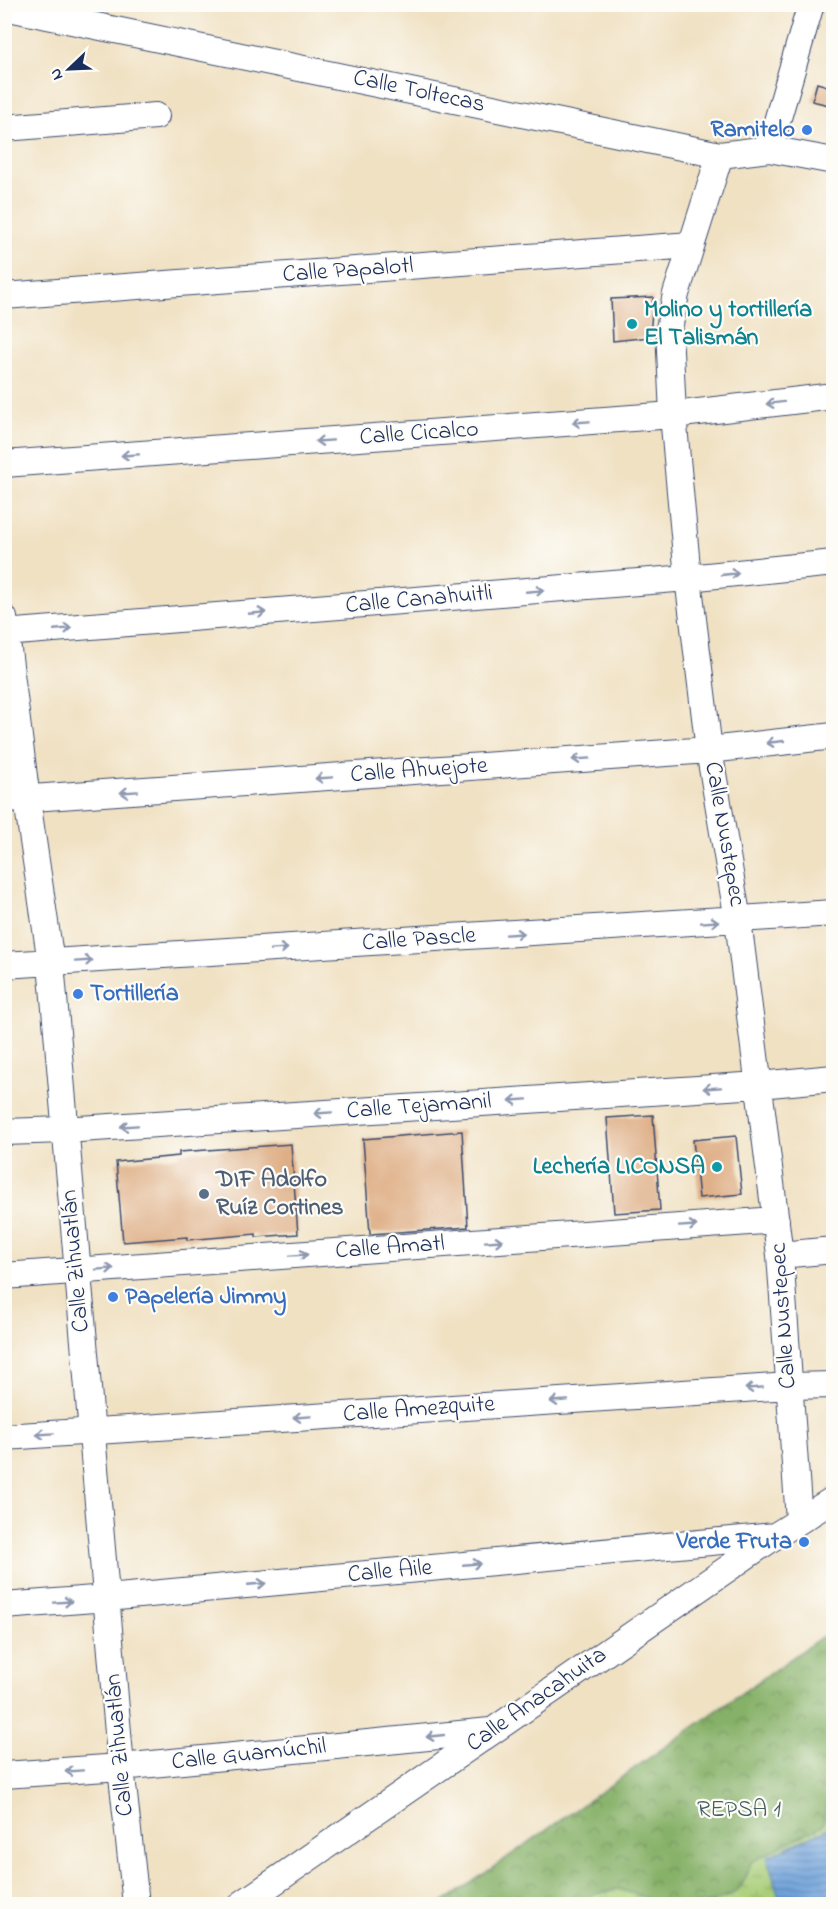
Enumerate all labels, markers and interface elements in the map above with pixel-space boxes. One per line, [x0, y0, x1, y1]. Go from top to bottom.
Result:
north arrow [39, 39, 99, 99]
street label: Calle Toltecas [350, 61, 488, 123]
text: N [44, 64, 70, 84]
place label: Ramitelo [710, 113, 795, 148]
marker: Ramitelo [800, 123, 814, 137]
street label: Calle Papalotl [281, 249, 415, 293]
place label: Molino y tortillería El Talismán [644, 293, 812, 356]
marker: Molino y tortillería El Talismán [625, 317, 639, 331]
one-way arrow [766, 398, 786, 409]
street label: Calle Cicalco [358, 412, 480, 456]
one-way arrow [572, 417, 592, 428]
one-way arrow [315, 436, 335, 447]
one-way arrow [120, 450, 140, 461]
one-way arrow [719, 568, 739, 579]
street label: Calle Canahuitli [344, 576, 494, 624]
one-way arrow [525, 585, 545, 596]
one-way arrow [247, 607, 267, 618]
one-way arrow [52, 623, 72, 634]
one-way arrow [766, 737, 786, 748]
street label: Calle Ahuejote [349, 749, 489, 793]
one-way arrow [572, 754, 592, 765]
street label: Calle Nustepec [694, 759, 754, 909]
one-way arrow [314, 773, 334, 784]
one-way arrow [120, 787, 140, 798]
one-way arrow [699, 916, 719, 927]
street label: Calle Pascle [361, 919, 477, 961]
one-way arrow [505, 928, 525, 939]
one-way arrow [268, 943, 288, 954]
one-way arrow [73, 956, 93, 967]
place label: Tortillería [90, 977, 179, 1012]
marker: Tortillería [71, 987, 85, 1001]
one-way arrow [703, 1083, 723, 1094]
street label: Calle Tejamanil [345, 1084, 493, 1130]
one-way arrow [508, 1095, 528, 1106]
one-way arrow [314, 1108, 334, 1119]
one-way arrow [119, 1120, 139, 1131]
place label: Lechería LICONSA [533, 1150, 705, 1185]
marker: Lechería LICONSA [710, 1160, 724, 1174]
place label: DIF Adolfo Ruíz Cortines [215, 1163, 344, 1226]
marker: DIF Adolfo Ruíz Cortines [197, 1187, 211, 1201]
street label: Calle Zihuatlán [52, 1188, 100, 1334]
one-way arrow [678, 1221, 698, 1232]
street label: Calle Amatl [334, 1227, 446, 1269]
one-way arrow [483, 1235, 503, 1246]
street label: Calle Nustepec [761, 1241, 807, 1390]
one-way arrow [289, 1249, 309, 1260]
one-way arrow [94, 1263, 114, 1274]
place label: Papelería Jimmy [125, 1280, 286, 1316]
marker: Papelería Jimmy [106, 1290, 120, 1304]
one-way arrow [745, 1383, 765, 1394]
street label: Calle Amezquite [342, 1387, 496, 1433]
one-way arrow [550, 1396, 570, 1407]
one-way arrow [293, 1412, 312, 1423]
one-way arrow [35, 1429, 55, 1440]
place label: Verde Fruta [676, 1525, 792, 1560]
marker: Verde Fruta [797, 1535, 811, 1549]
street label: Calle Aile [346, 1551, 434, 1593]
one-way arrow [462, 1558, 482, 1569]
one-way arrow [247, 1578, 267, 1589]
one-way arrow [52, 1596, 72, 1607]
street label: Calle Anacahuita [460, 1638, 614, 1762]
street label: Calle Zihuatlán [96, 1672, 144, 1818]
street label: Calle Guamúchil [170, 1729, 328, 1781]
one-way arrow [426, 1731, 445, 1742]
one-way arrow [64, 1765, 84, 1776]
park label: REPSA 1 [697, 1793, 781, 1828]

